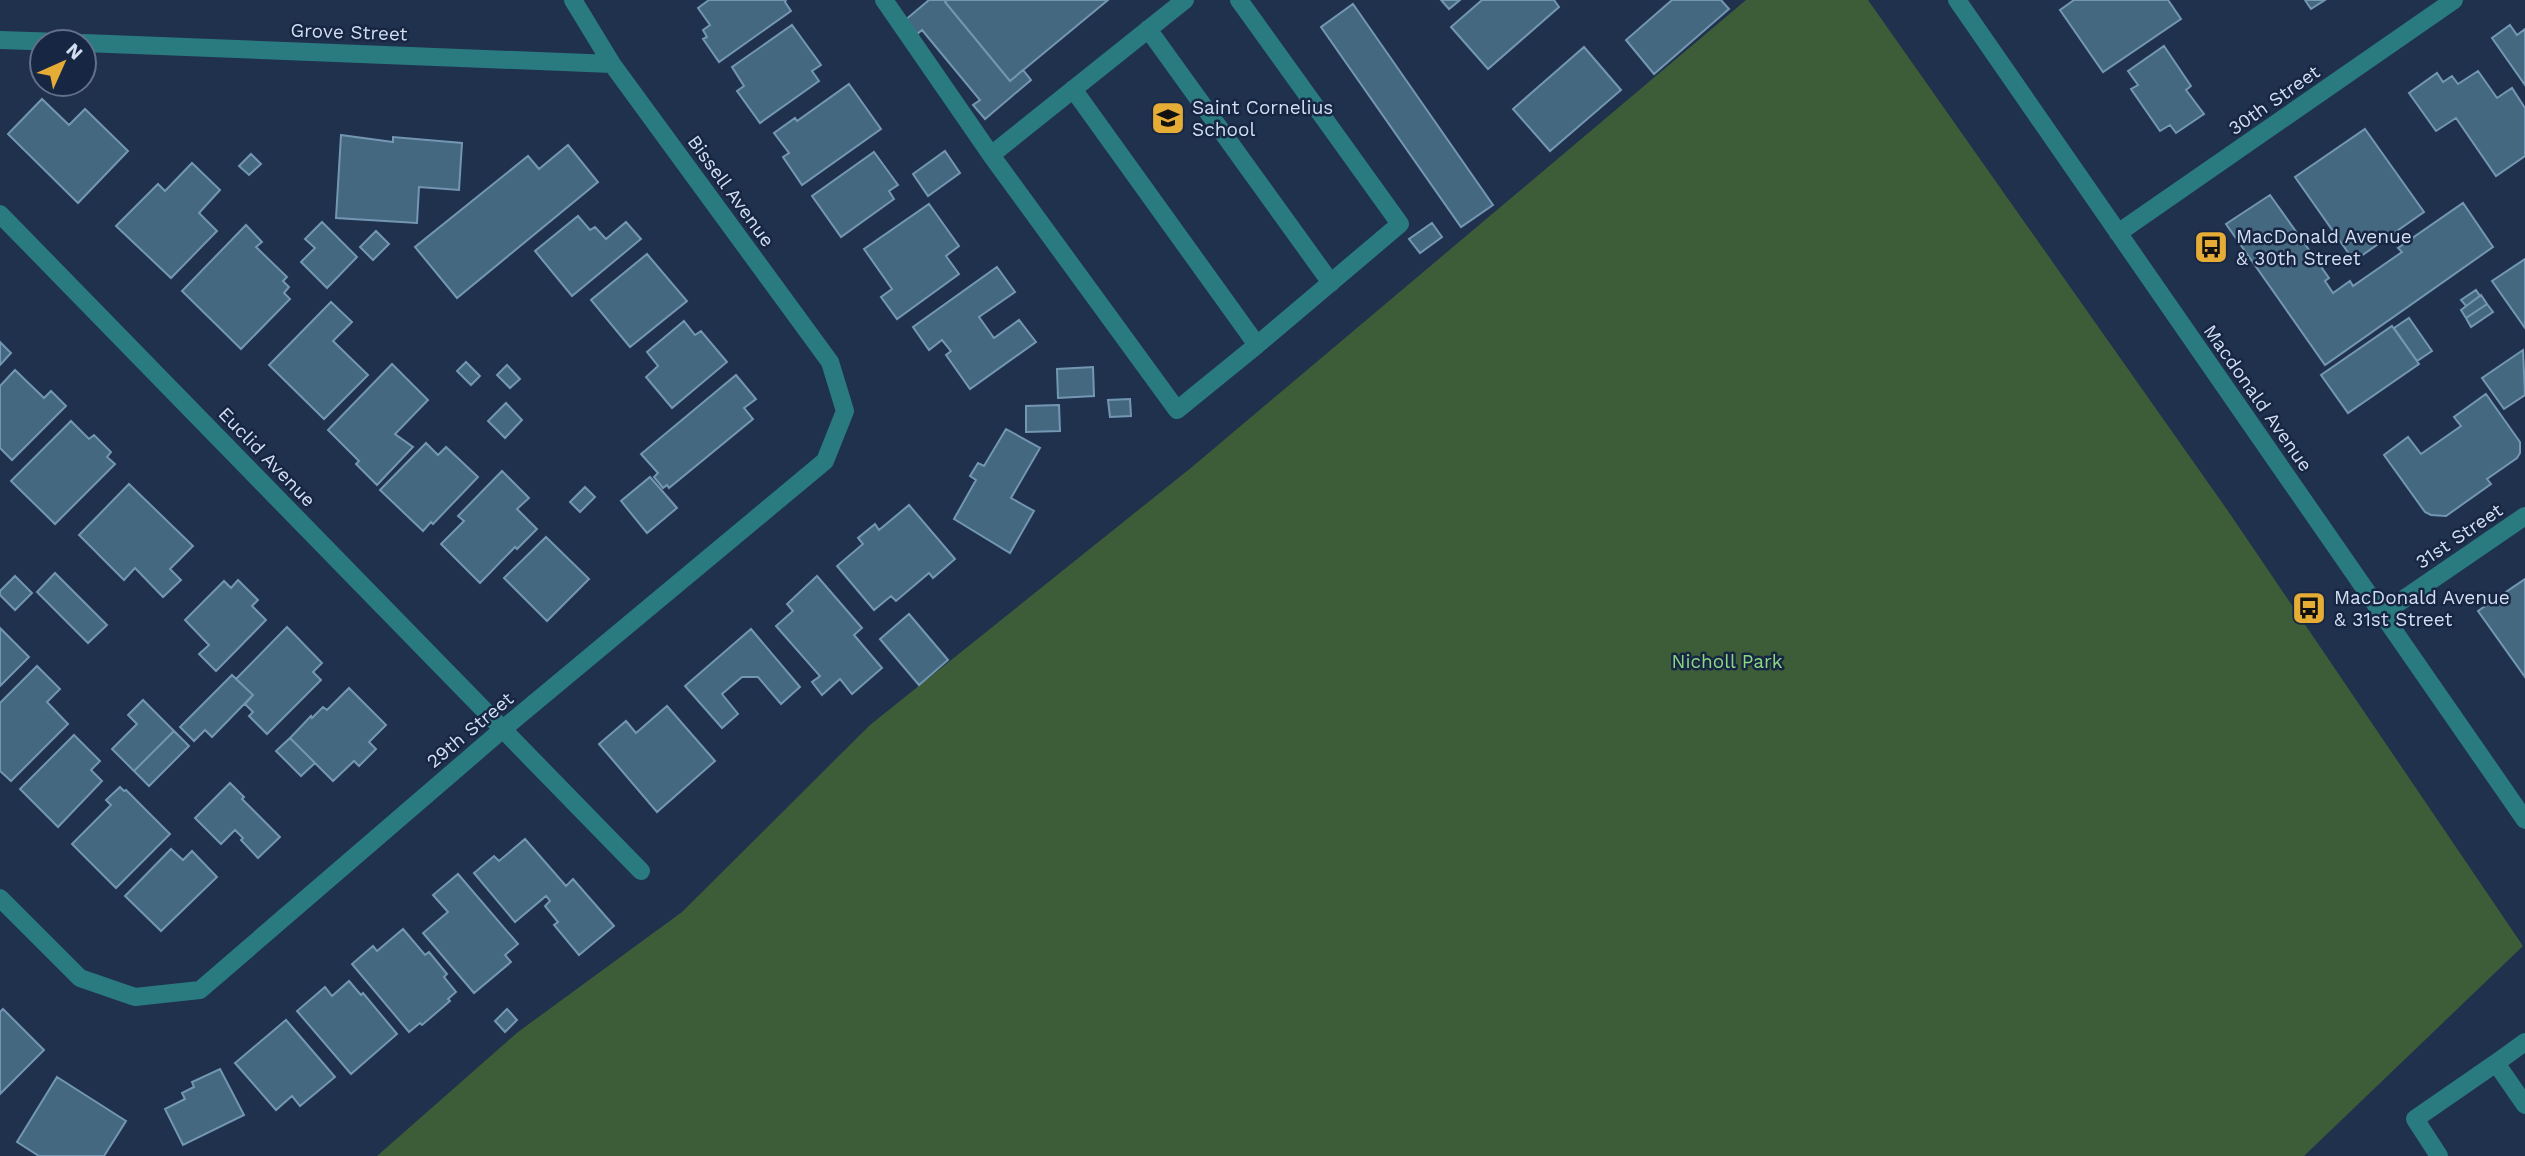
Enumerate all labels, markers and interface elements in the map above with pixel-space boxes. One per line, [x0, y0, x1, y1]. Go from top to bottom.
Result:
street label: Grove Street [290, 18, 408, 46]
north arrow [28, 28, 98, 98]
text: N [62, 38, 88, 64]
street label: 30th Street [2224, 60, 2324, 140]
place label: Saint Cornelius School [1192, 96, 1333, 141]
school or university icon: Saint Cornelius School [1149, 99, 1187, 137]
street label: Bissell Avenue [683, 131, 779, 251]
place label: MacDonald Avenue & 30th Street [2236, 225, 2412, 270]
bus stop icon: MacDonald Avenue & 30th Street [2192, 228, 2230, 266]
street label: Macdonald Avenue [2199, 320, 2317, 476]
street label: Euclid Avenue [214, 402, 320, 512]
street label: 31st Street [2411, 498, 2507, 574]
place label: MacDonald Avenue & 31st Street [2334, 586, 2510, 631]
bus stop icon: MacDonald Avenue & 31st Street [2290, 589, 2328, 627]
park label: Nicholl Park [1671, 650, 1783, 673]
street label: 29th Street [422, 687, 518, 773]

